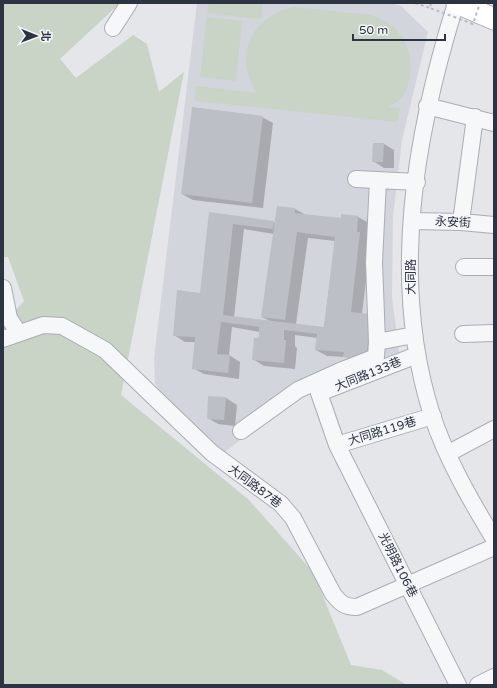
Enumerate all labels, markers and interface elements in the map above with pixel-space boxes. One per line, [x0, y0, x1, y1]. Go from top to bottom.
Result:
north arrow [16, 16, 56, 56]
scale bar [353, 16, 445, 42]
text: 50 m [359, 23, 388, 37]
text: 北 [39, 31, 52, 42]
street label: 永安街 [435, 214, 471, 230]
street label: 大同路 [404, 259, 418, 295]
street label: 大同路133巷 [333, 354, 403, 394]
street label: 大同路119巷 [346, 414, 418, 448]
street label: 大同路87巷 [226, 461, 284, 511]
street label: 光明路106巷 [376, 530, 420, 600]

